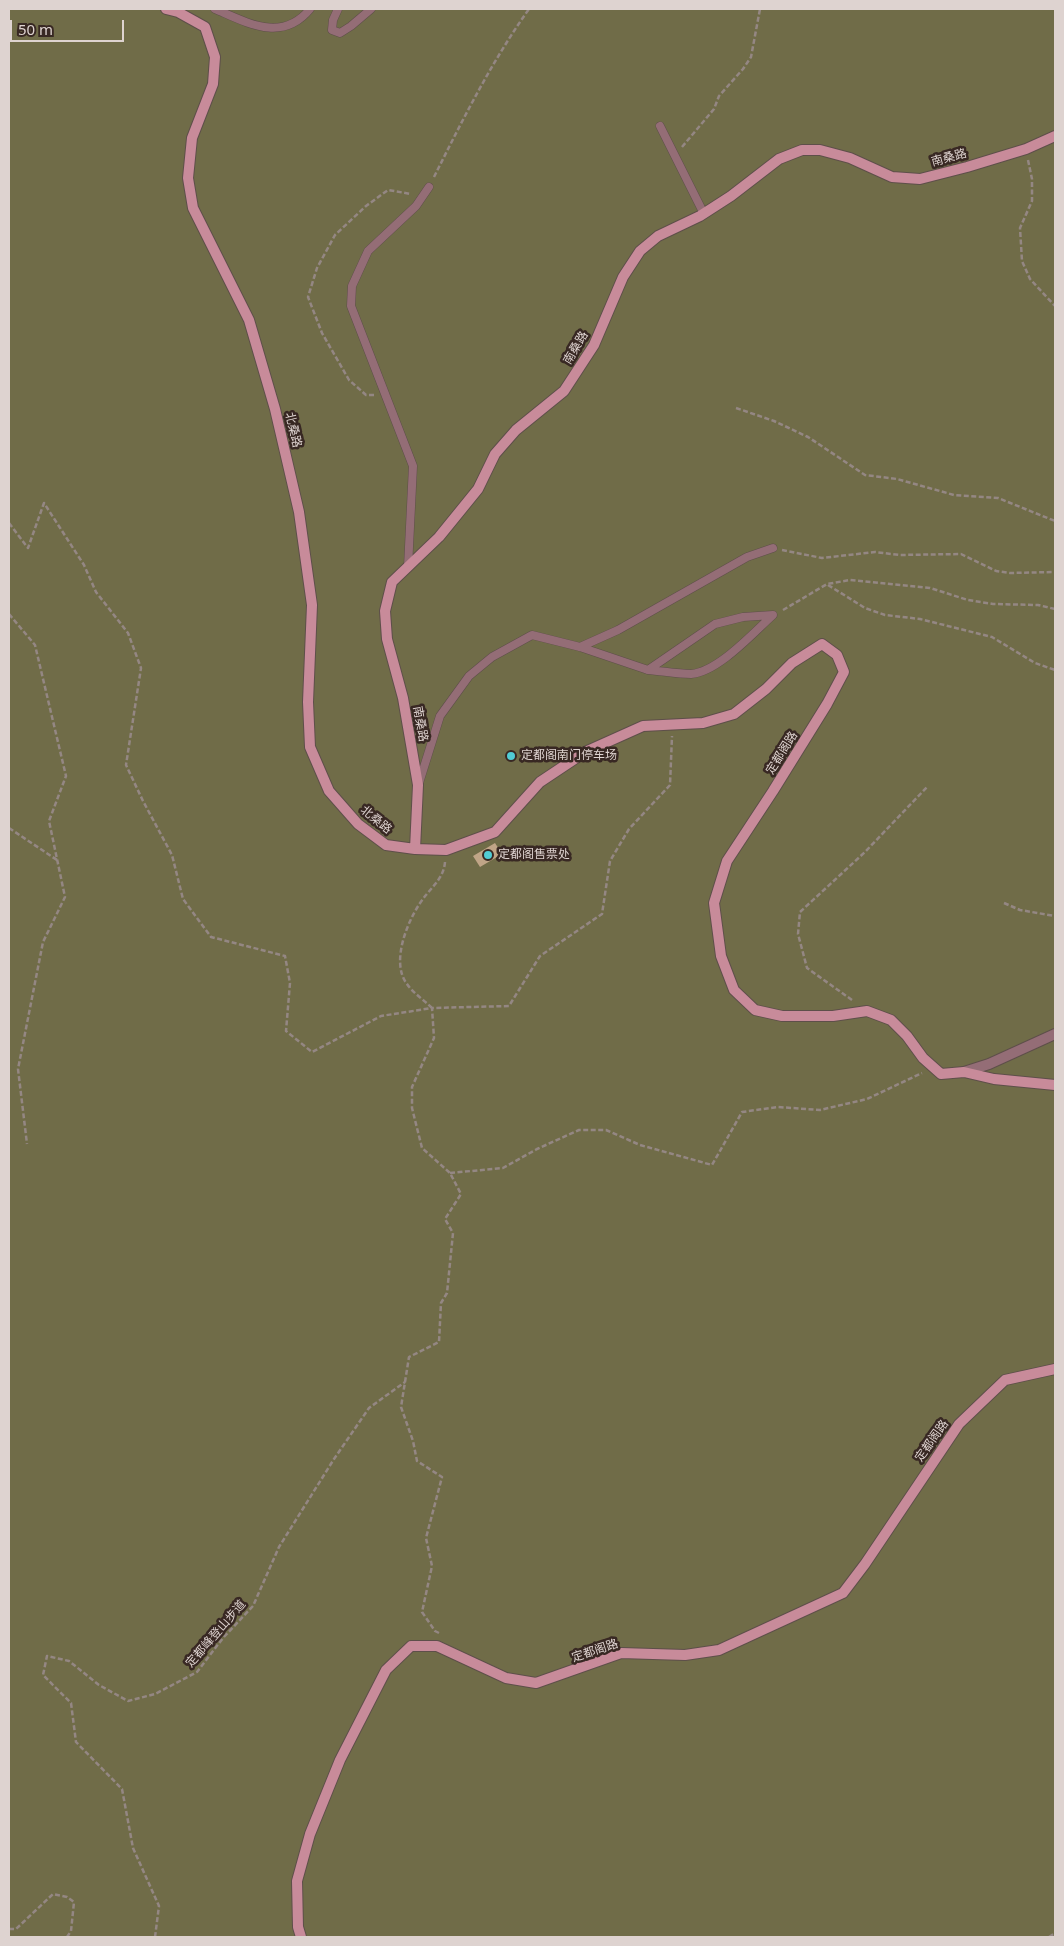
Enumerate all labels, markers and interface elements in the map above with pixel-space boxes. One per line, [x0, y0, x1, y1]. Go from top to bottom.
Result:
scale bar [12, 10, 126, 42]
text: 50 m [18, 19, 53, 39]
street label: 南桑路 [930, 146, 968, 170]
street label: 南桑路 [561, 329, 591, 367]
street label: 北桑路 [282, 411, 304, 449]
street label: 南桑路 [410, 705, 430, 743]
street label: 定都阁路 [763, 729, 801, 777]
place label: 定都阁南门停车场 [521, 749, 617, 763]
marker: 定都阁南门停车场 [505, 750, 517, 762]
street label: 北桑路 [357, 803, 395, 837]
place label: 定都阁售票处 [498, 848, 570, 862]
marker: 定都阁售票处 [482, 849, 494, 861]
street label: 定都阁路 [912, 1417, 952, 1465]
street label: 定都峰登山步道 [183, 1598, 249, 1670]
street label: 定都阁路 [570, 1637, 620, 1665]

